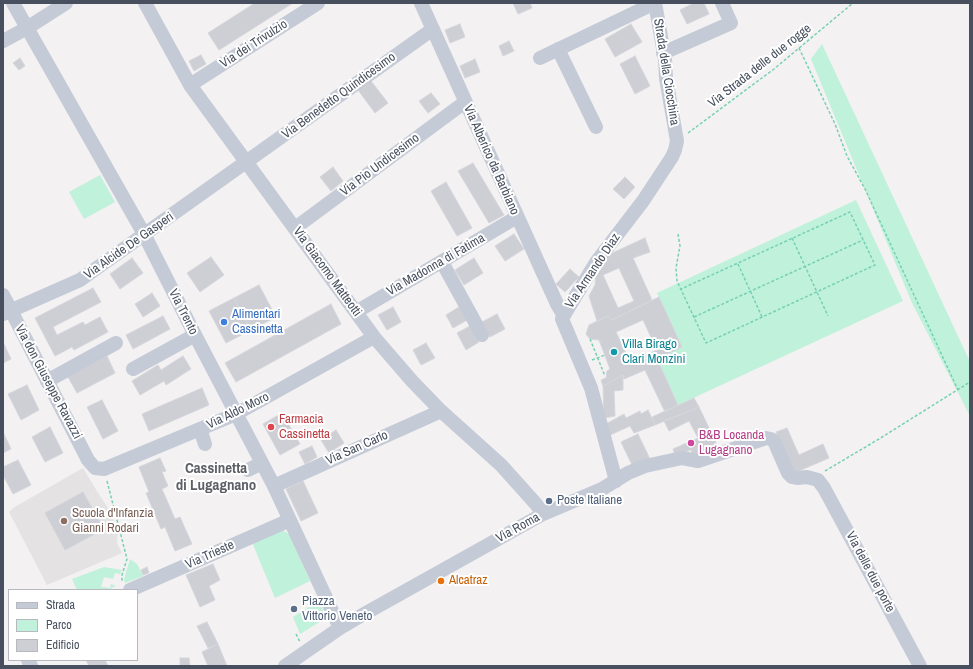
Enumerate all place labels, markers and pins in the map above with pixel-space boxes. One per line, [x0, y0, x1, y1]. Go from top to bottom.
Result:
place label: Alimentari Cassinetta [232, 307, 283, 338]
marker: Alimentari Cassinetta [219, 317, 229, 327]
place label: Villa Birago Clari Monzini [622, 337, 685, 368]
marker: Villa Birago Clari Monzini [609, 347, 619, 357]
place label: Farmacia Cassinetta [279, 412, 330, 443]
marker: Farmacia Cassinetta [266, 422, 276, 432]
place label: B&B Locanda Lugagnano [699, 428, 764, 459]
marker: B&B Locanda Lugagnano [686, 438, 696, 448]
place label: Poste Italiane [557, 493, 622, 509]
marker: Poste Italiane [544, 496, 554, 506]
place label: Scuola d'Infanzia Gianni Rodari [72, 506, 153, 537]
marker: Scuola d'Infanzia Gianni Rodari [59, 516, 69, 526]
place label: Alcatraz [449, 573, 488, 589]
marker: Alcatraz [436, 576, 446, 586]
place label: Piazza Vittorio Veneto [302, 594, 372, 625]
marker: Piazza Vittorio Veneto [289, 604, 299, 614]

